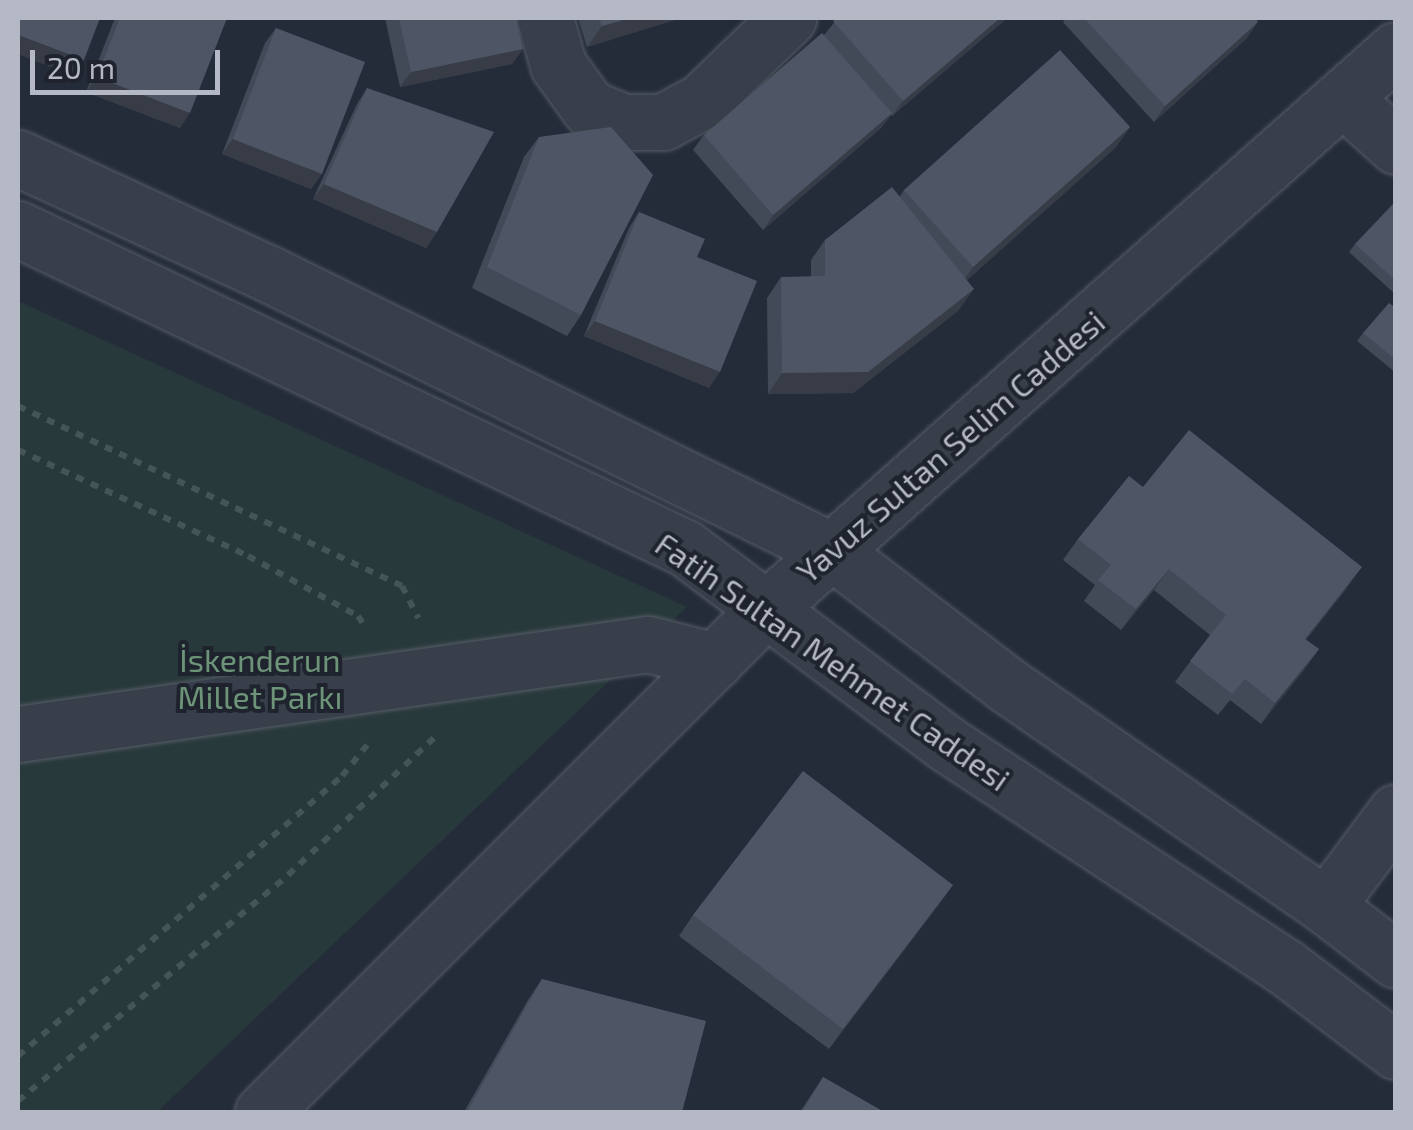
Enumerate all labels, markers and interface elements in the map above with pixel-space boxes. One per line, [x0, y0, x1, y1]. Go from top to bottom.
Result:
scale bar [35, 30, 225, 92]
text: 20 m [47, 49, 115, 85]
street label: Yavuz Sultan Selim Caddesi [788, 302, 1112, 590]
street label: Fatih Sultan Mehmet Caddesi [649, 524, 1017, 798]
park label: İskenderun Millet Parkı [178, 641, 342, 716]

